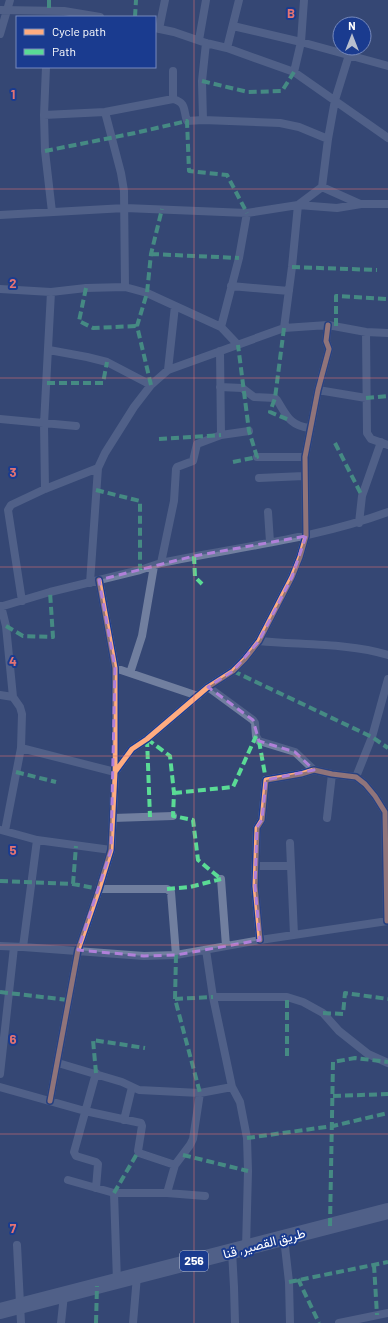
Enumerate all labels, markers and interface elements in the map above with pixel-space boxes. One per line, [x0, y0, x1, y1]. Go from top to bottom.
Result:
text: B [287, 5, 295, 21]
legend [16, 16, 156, 68]
north arrow [332, 16, 372, 56]
text: N [348, 19, 356, 32]
text: Cycle path [52, 24, 106, 38]
text: Path [52, 44, 76, 58]
text: 1 [11, 86, 15, 102]
text: 2 [9, 275, 17, 291]
text: 3 [9, 464, 17, 480]
text: 4 [9, 653, 17, 669]
text: 5 [9, 842, 17, 858]
text: 6 [10, 1031, 17, 1047]
text: 7 [10, 1220, 17, 1236]
street label: طريق القصير, قنا [221, 1224, 307, 1263]
road number: 256 [180, 1251, 208, 1271]

